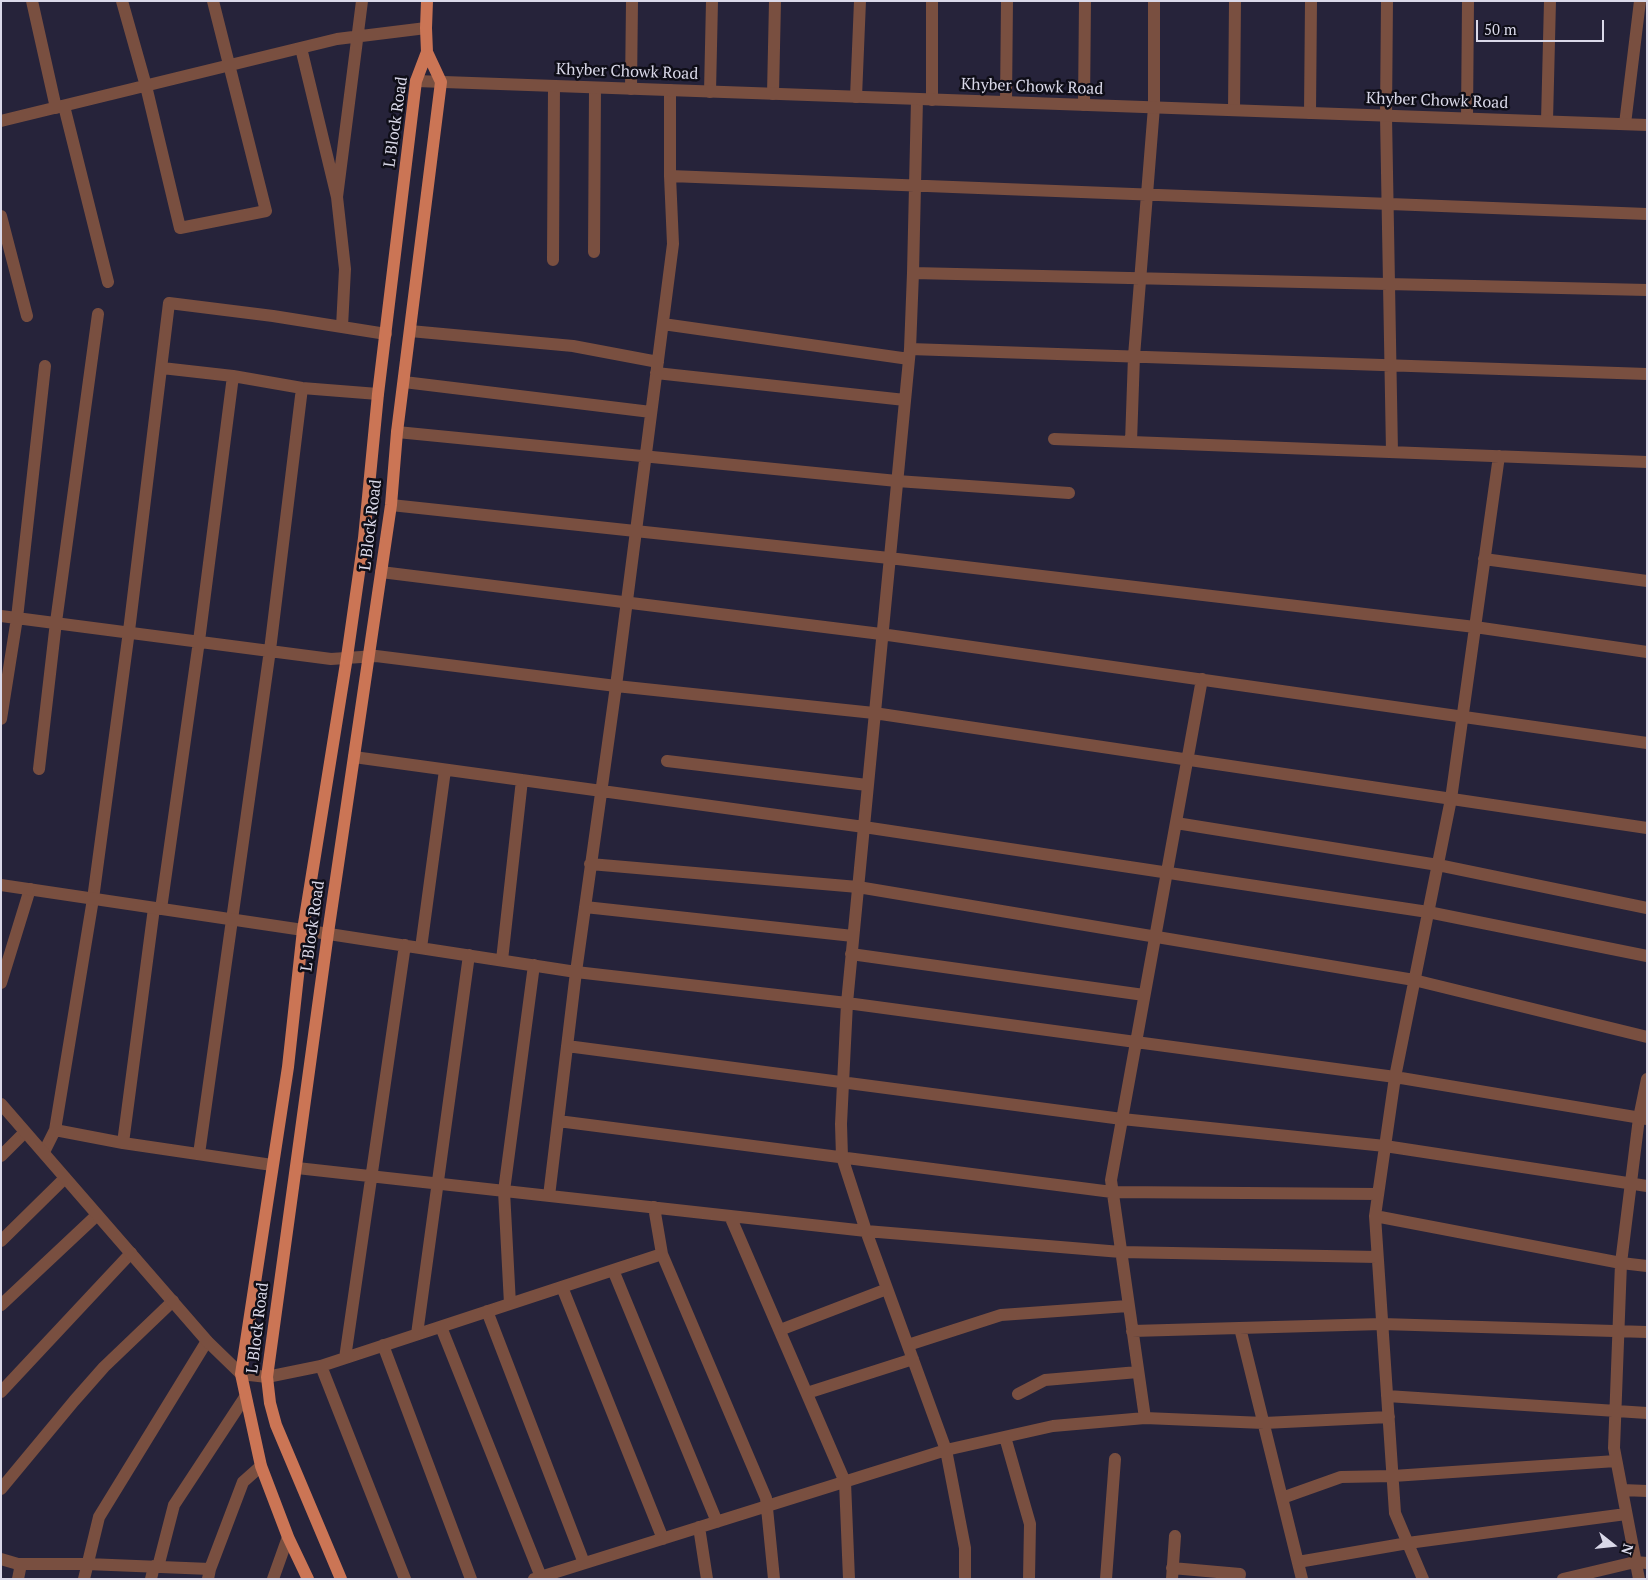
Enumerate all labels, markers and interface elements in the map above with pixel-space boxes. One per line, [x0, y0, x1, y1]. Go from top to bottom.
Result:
scale bar [1478, 10, 1606, 42]
text: 50 m [1484, 19, 1517, 39]
street label: Khyber Chowk Road [555, 60, 699, 84]
street label: L Block Road [380, 75, 412, 169]
street label: Khyber Chowk Road [960, 75, 1104, 99]
street label: Khyber Chowk Road [1365, 89, 1509, 113]
street label: L Block Road [356, 478, 386, 572]
street label: L Block Road [297, 879, 329, 973]
street label: L Block Road [243, 1281, 273, 1375]
north arrow [1588, 1520, 1638, 1570]
text: N [1617, 1542, 1638, 1557]

